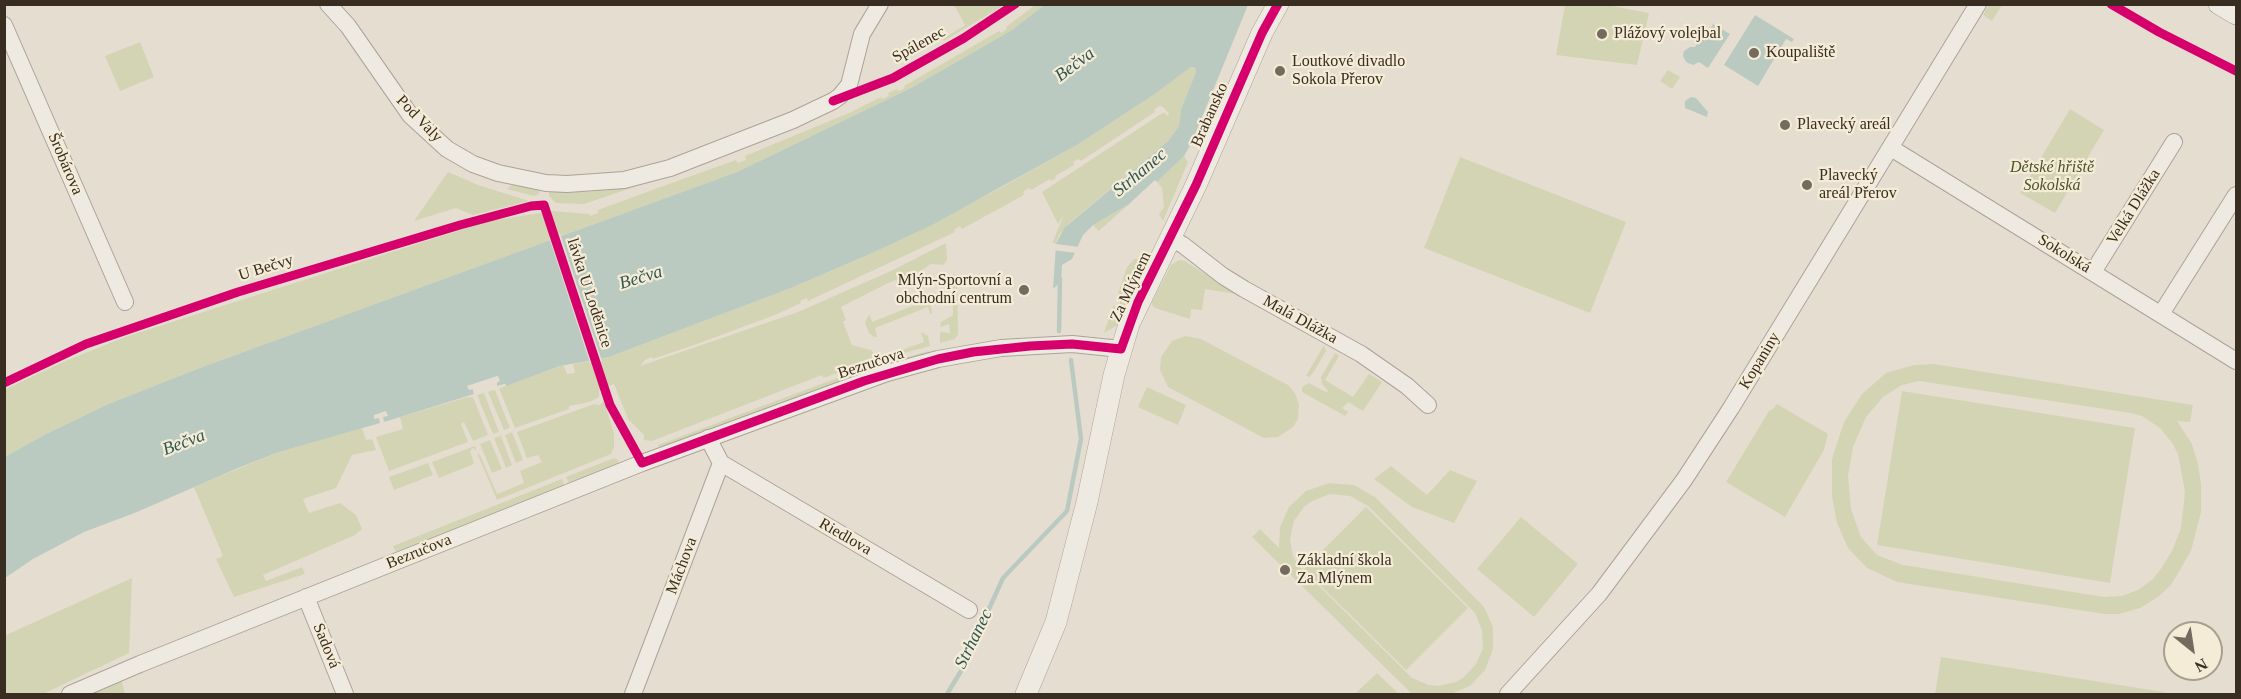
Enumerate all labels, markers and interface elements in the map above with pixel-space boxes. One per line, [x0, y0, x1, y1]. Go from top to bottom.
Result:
street label: Spálenec [889, 23, 949, 67]
place label: Plážový volejbal [1614, 24, 1721, 44]
marker: Plážový volejbal [1595, 27, 1609, 41]
water label: Bečva [1051, 43, 1099, 87]
place label: Koupaliště [1766, 43, 1835, 63]
marker: Koupaliště [1747, 46, 1761, 60]
place label: Loutkové divadlo Sokola Přerov [1292, 52, 1405, 90]
marker: Loutkové divadlo Sokola Přerov [1273, 64, 1287, 78]
street label: Brabansko [1187, 80, 1233, 150]
street label: Pod Valy [392, 91, 446, 147]
place label: Plavecký areál [1797, 115, 1891, 135]
marker: Plavecký areál [1778, 118, 1792, 132]
street label: Šrobárova [43, 130, 87, 198]
water label: Strhanec [1109, 144, 1171, 202]
park label: Dětské hřiště Sokolská [2010, 158, 2094, 196]
place label: Plavecký areál Přerov [1819, 166, 1897, 204]
street label: Velká Dlážka [2103, 166, 2165, 248]
marker: Plavecký areál Přerov [1800, 178, 1814, 192]
street label: Sokolská [2034, 230, 2094, 278]
street label: lávka U Loděnice [562, 236, 616, 350]
street label: Za Mlýnem [1106, 249, 1156, 325]
street label: U Bečvy [236, 251, 296, 285]
water label: Bečva [617, 261, 665, 295]
place label: Mlýn-Sportovní a obchodní centrum [896, 271, 1012, 309]
marker: Mlýn-Sportovní a obchodní centrum [1017, 283, 1031, 297]
street label: Malá Dlážka [1259, 292, 1341, 348]
street label: Kopaniny [1736, 329, 1784, 393]
street label: Bezručova [836, 344, 906, 384]
water label: Bečva [160, 425, 208, 461]
street label: Riedlova [815, 514, 875, 560]
street label: Bezručova [384, 530, 454, 574]
street label: Máchova [662, 535, 702, 597]
place label: Základní škola Za Mlýnem [1297, 551, 1392, 589]
marker: Základní škola Za Mlýnem [1278, 563, 1292, 577]
water label: Strhanec [950, 606, 998, 672]
street label: Sadová [308, 621, 344, 671]
north arrow [2163, 621, 2223, 681]
text: N [2192, 655, 2211, 676]

